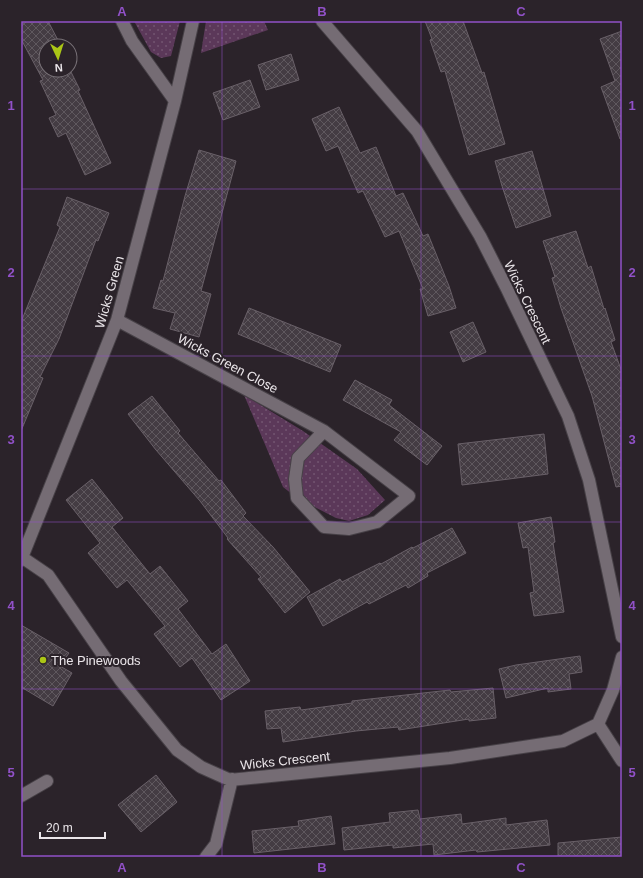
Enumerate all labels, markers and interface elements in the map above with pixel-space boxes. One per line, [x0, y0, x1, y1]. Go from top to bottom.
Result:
text: A [117, 4, 127, 19]
text: B [317, 4, 327, 19]
text: C [516, 4, 526, 19]
north arrow [38, 38, 78, 78]
text: N [54, 62, 63, 74]
text: 1 [7, 98, 15, 113]
text: 1 [628, 98, 636, 113]
street label: Wicks Green [92, 254, 127, 330]
street label: Wicks Crescent [501, 258, 554, 346]
text: 2 [7, 265, 15, 280]
text: 2 [628, 265, 636, 280]
street label: Wicks Green Close [175, 331, 280, 396]
text: 3 [7, 432, 15, 447]
text: 3 [628, 432, 636, 447]
text: 4 [7, 598, 15, 613]
text: 4 [628, 598, 636, 613]
place label: The Pinewoods [51, 653, 141, 668]
marker: The Pinewoods [38, 655, 48, 665]
street label: Wicks Crescent [239, 748, 331, 773]
text: 5 [7, 765, 15, 780]
text: 5 [628, 765, 636, 780]
scale bar [40, 814, 105, 840]
text: 20 m [46, 821, 73, 835]
text: A [117, 860, 127, 875]
text: B [317, 860, 327, 875]
text: C [516, 860, 526, 875]

